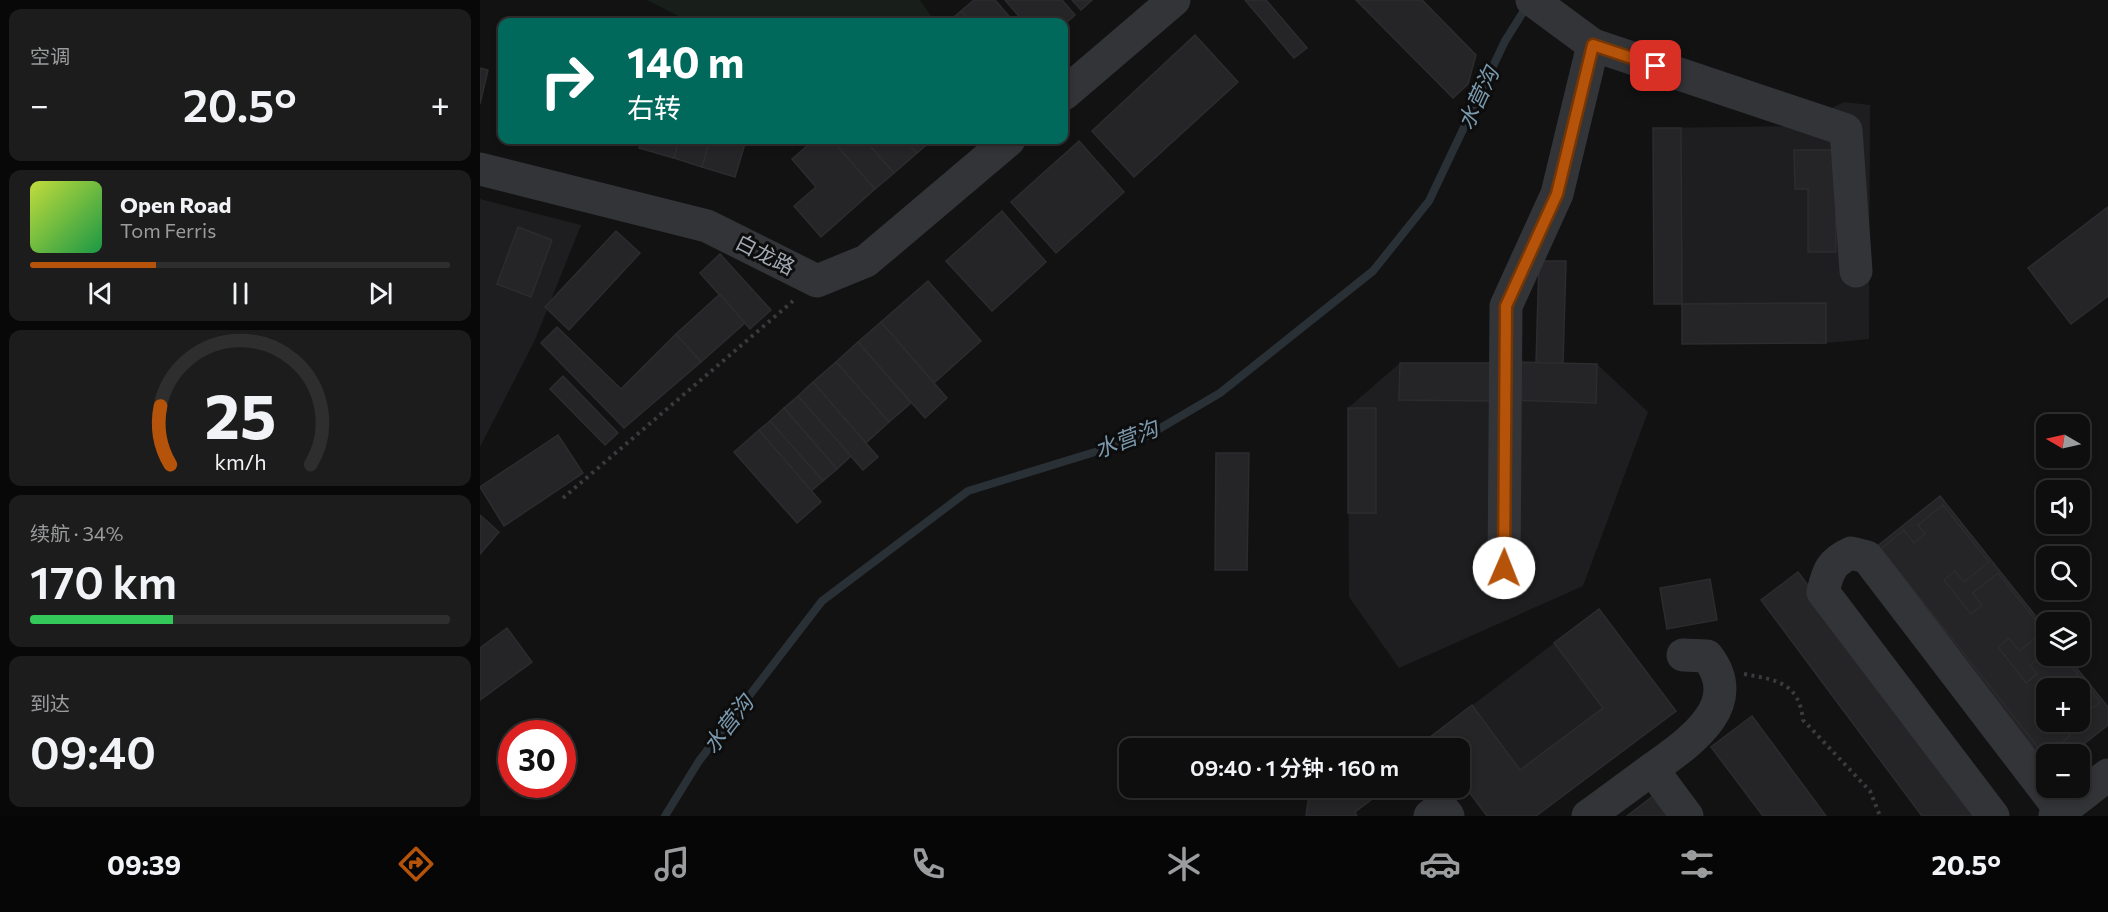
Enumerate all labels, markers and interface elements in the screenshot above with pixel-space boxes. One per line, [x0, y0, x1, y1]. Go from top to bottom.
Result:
text: 140 m [627, 35, 744, 87]
pin [1630, 40, 1681, 91]
icon: right [528, 42, 606, 120]
text: 空调 [30, 44, 70, 68]
icon: arrive [1639, 49, 1672, 82]
water label: 水营沟 [1451, 60, 1505, 133]
text: 20.5° [183, 76, 297, 131]
text: − [30, 83, 49, 124]
text: + [431, 83, 450, 124]
text: 右转 [627, 91, 681, 124]
text: Open Road [120, 191, 231, 218]
text: Tom Ferris [120, 218, 216, 242]
street label: 白龙路 [732, 228, 799, 279]
icon: previous [84, 277, 117, 310]
icon: pause [224, 277, 257, 310]
icon: next [364, 277, 397, 310]
text: 25 [204, 376, 276, 452]
water label: 水营沟 [1090, 413, 1163, 463]
north arrow [2036, 414, 2090, 468]
map controls [2036, 414, 2090, 798]
text: km/h [214, 448, 266, 474]
button: sound [2036, 480, 2090, 534]
text: 续航 · 34% [30, 521, 123, 545]
position arrow [1472, 536, 1536, 600]
button: search [2036, 546, 2090, 600]
text: 170 km [30, 553, 177, 608]
button: layers [2036, 612, 2090, 666]
button: + [2036, 678, 2090, 732]
water label: 水营沟 [697, 688, 760, 758]
text: 到达 [30, 691, 70, 715]
speed limit sign: 30 [498, 720, 576, 798]
text: 09:40 [30, 723, 156, 778]
button: − [2036, 744, 2090, 798]
text: 09:40 · 1 分钟 · 160 m [1190, 754, 1399, 781]
icon: directions [395, 843, 437, 885]
icon: music [651, 843, 693, 885]
icon: phone [907, 843, 949, 885]
icon: climate [1163, 843, 1205, 885]
icon: car [1419, 843, 1461, 885]
icon: filters [1676, 843, 1718, 885]
text: 09:39 [107, 848, 181, 881]
text: 20.5° [1932, 848, 2001, 881]

